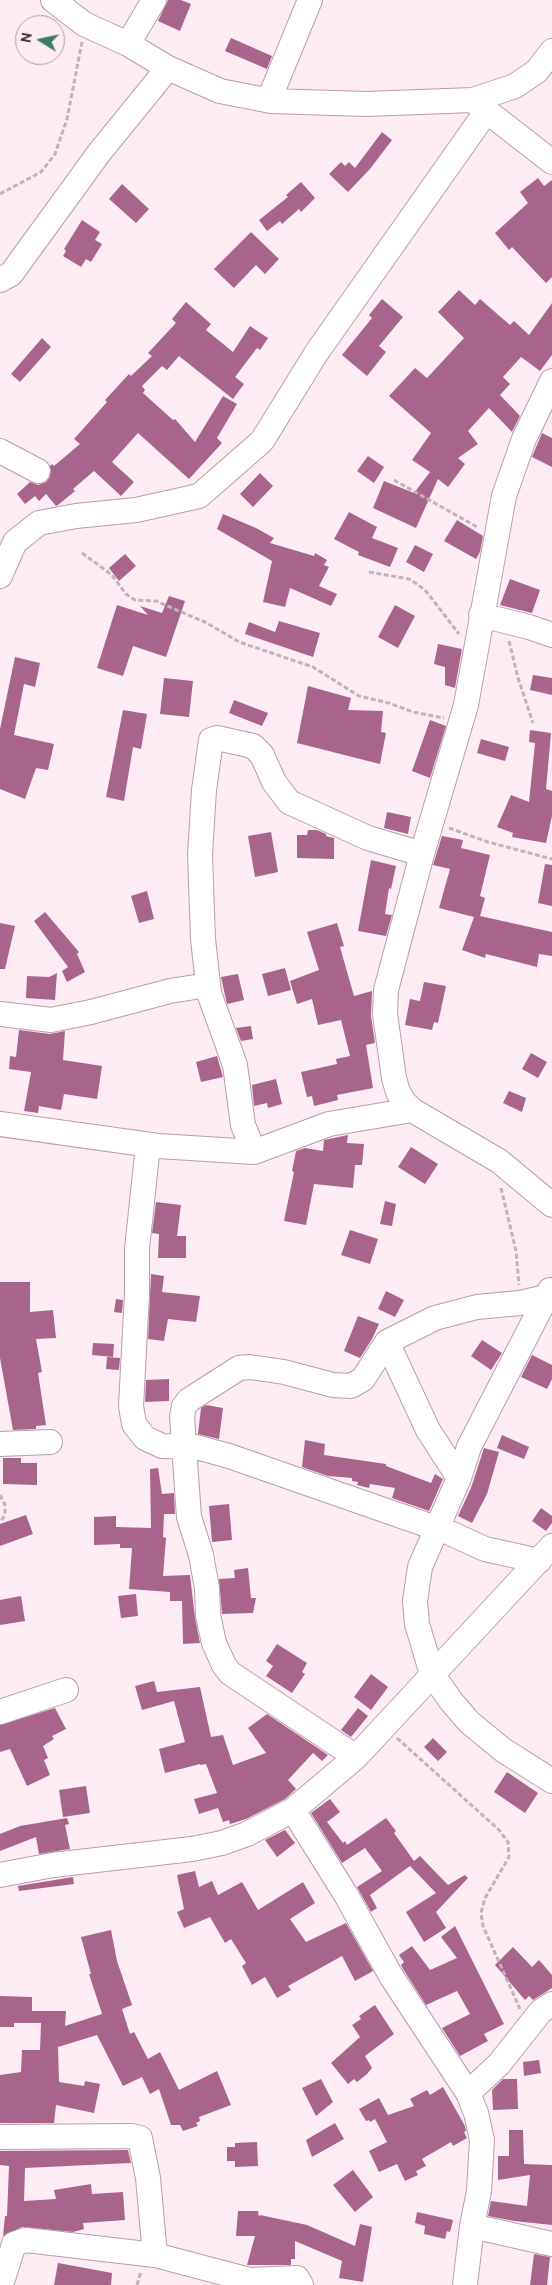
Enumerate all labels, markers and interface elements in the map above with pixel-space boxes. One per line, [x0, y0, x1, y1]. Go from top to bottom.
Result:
north arrow [15, 15, 65, 65]
text: N [16, 31, 36, 44]

